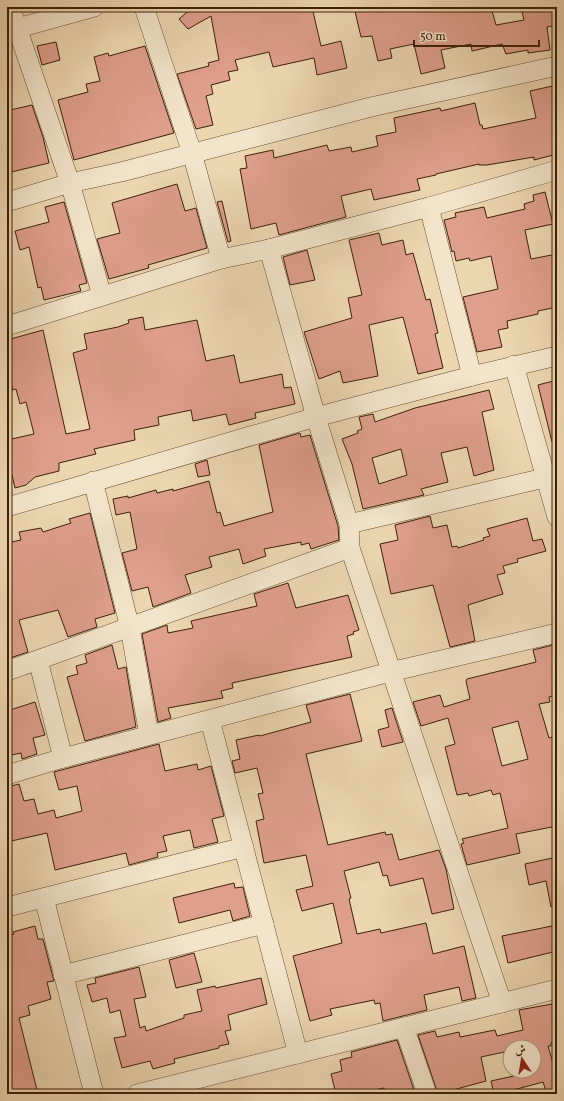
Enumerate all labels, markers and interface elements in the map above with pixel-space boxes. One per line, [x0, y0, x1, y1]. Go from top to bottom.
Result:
scale bar [414, 22, 539, 48]
text: 50 m [420, 29, 446, 45]
north arrow [502, 1039, 542, 1079]
text: ش [513, 1042, 527, 1059]

